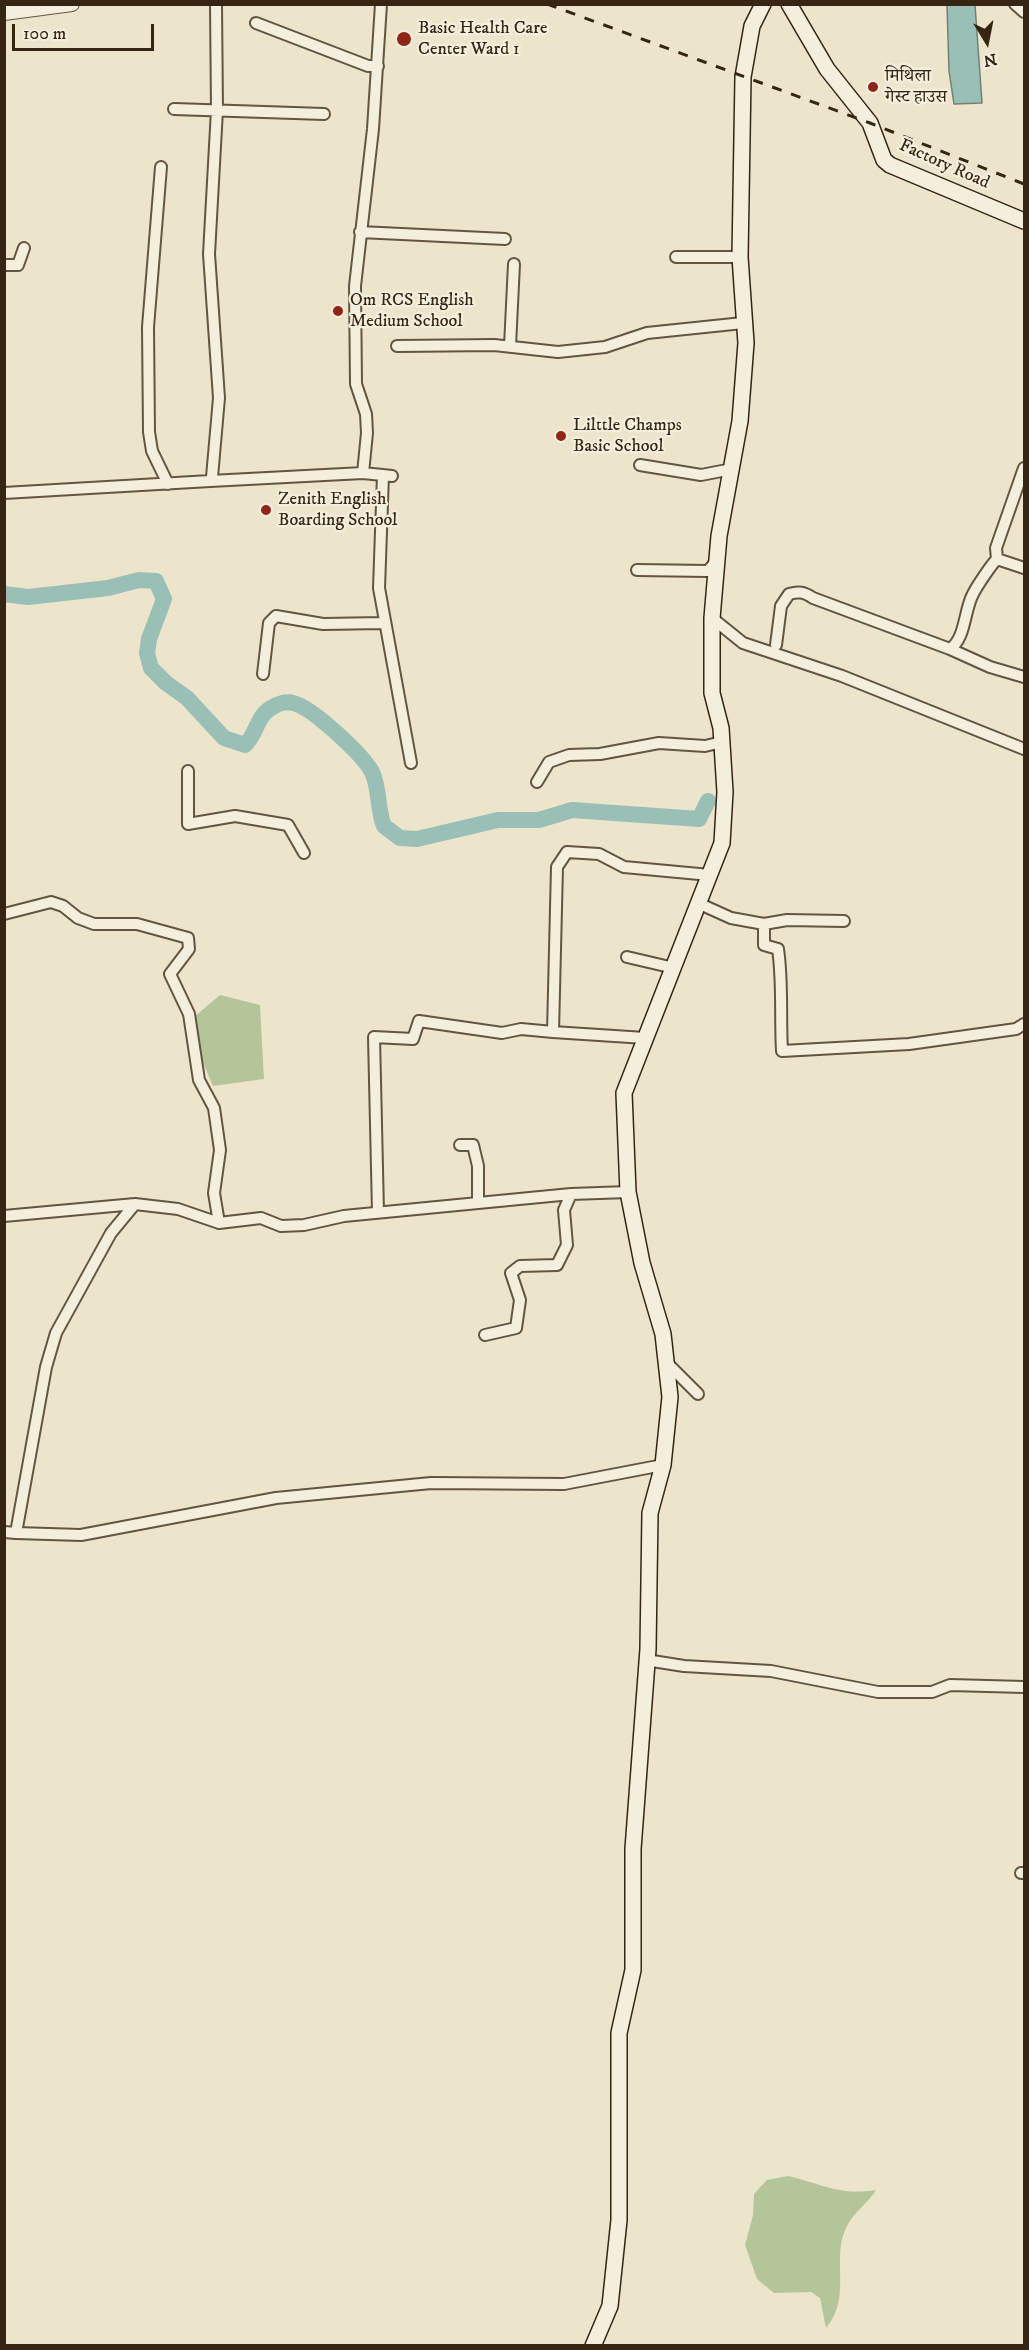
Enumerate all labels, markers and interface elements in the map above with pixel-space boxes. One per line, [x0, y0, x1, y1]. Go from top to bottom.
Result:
scale bar [15, 12, 158, 50]
north arrow [957, 12, 1017, 72]
place label: Basic Health Care Center Ward 1 [418, 18, 547, 60]
text: 100 m [23, 23, 66, 45]
marker: Basic Health Care Center Ward 1 [395, 30, 413, 48]
text: N [982, 49, 998, 71]
place label: मिथिला गेस्ट हाउस [885, 66, 947, 109]
marker: मिथिला गेस्ट हाउस [866, 80, 880, 94]
street label: Factory Road [895, 135, 993, 195]
place label: Om RCS English Medium School [350, 290, 474, 332]
marker: Om RCS English Medium School [331, 304, 345, 318]
place label: Lilttle Champs Basic School [573, 415, 682, 458]
marker: Lilttle Champs Basic School [554, 429, 568, 443]
place label: Zenith English Boarding School [278, 489, 397, 532]
marker: Zenith English Boarding School [259, 503, 273, 517]

